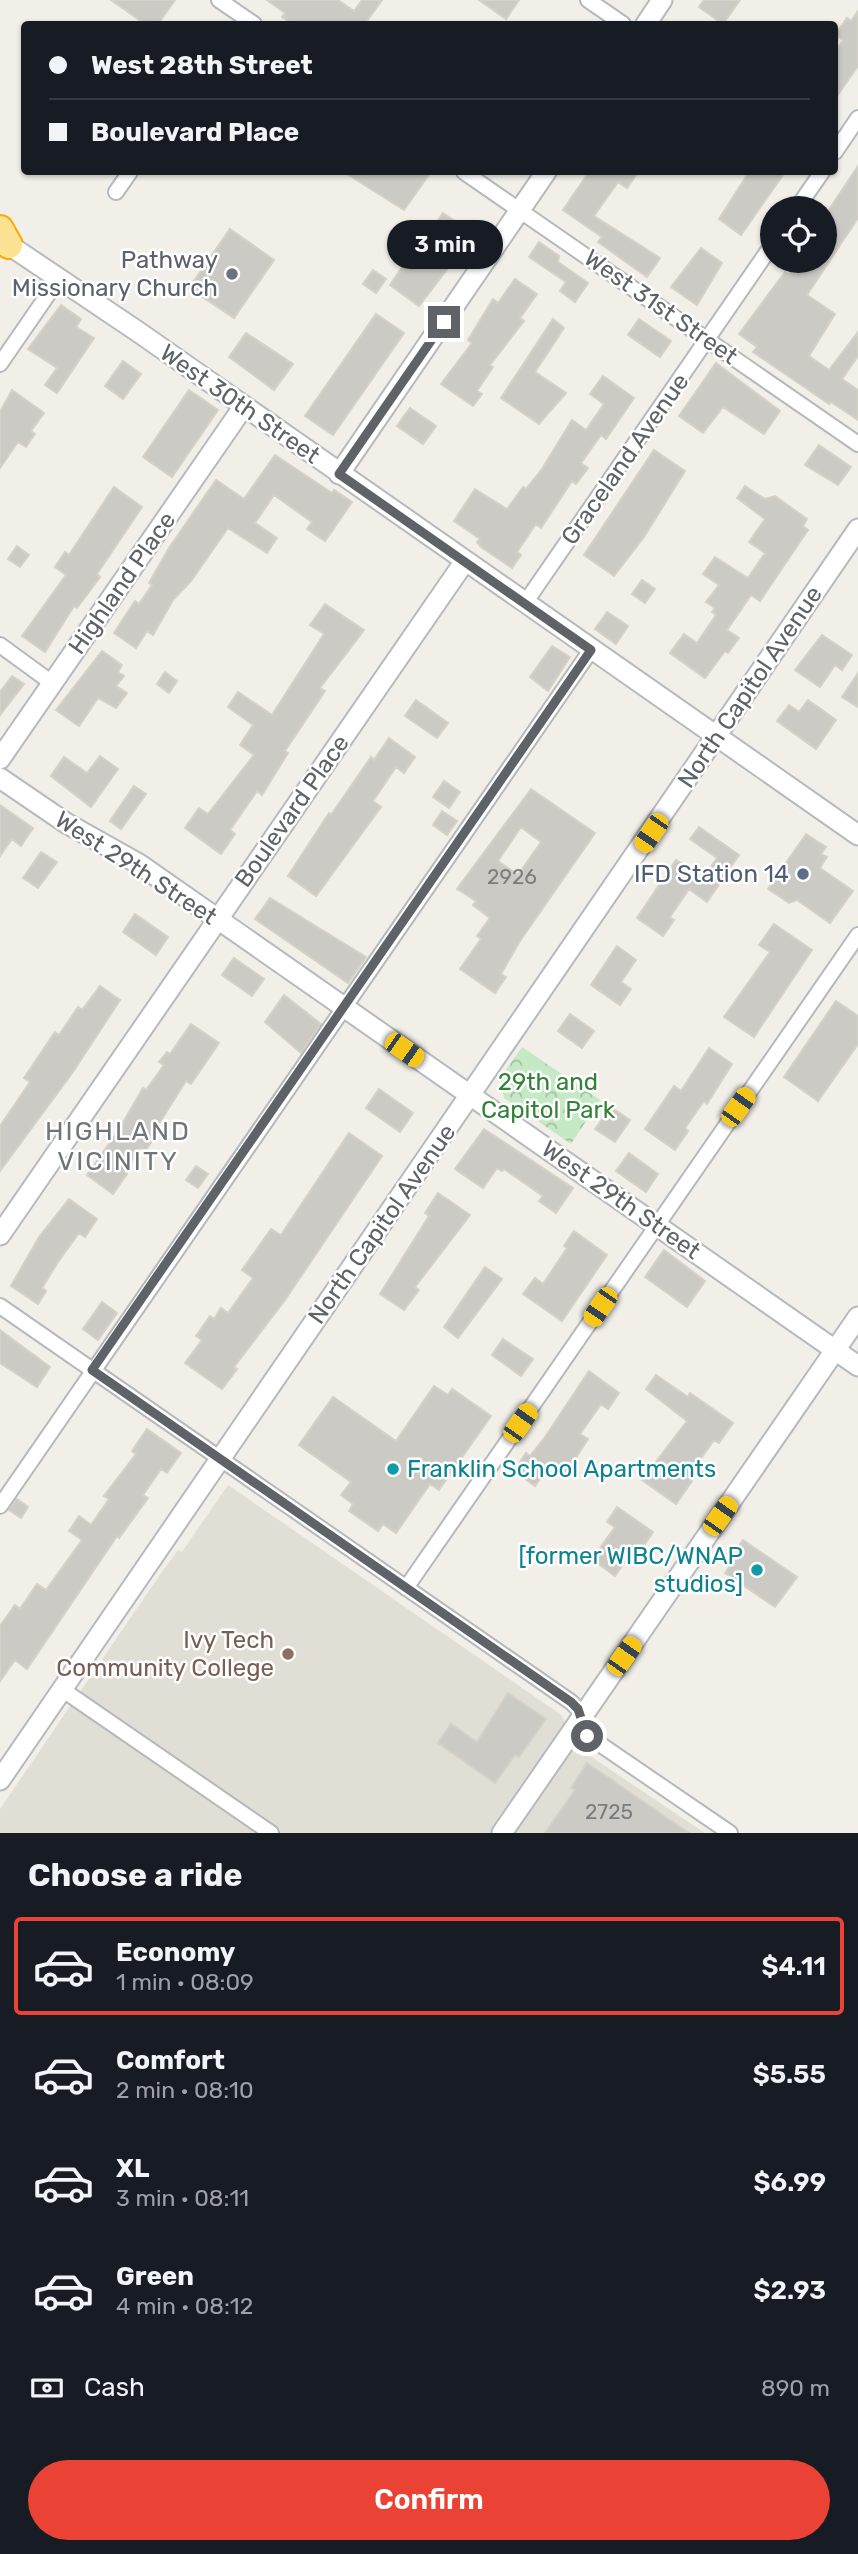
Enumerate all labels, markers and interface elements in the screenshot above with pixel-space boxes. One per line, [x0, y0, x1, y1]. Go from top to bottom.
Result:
text: West 28th Street [91, 50, 313, 81]
text: Boulevard Place [91, 117, 299, 148]
map controls [760, 196, 837, 273]
button: locate [760, 196, 837, 273]
callout: 3 min [386, 220, 502, 270]
text: 3 min [414, 230, 476, 258]
street label: West 31st Street [579, 244, 743, 370]
place label: Pathway Missionary Church [12, 246, 218, 302]
marker: Pathway Missionary Church [224, 266, 240, 282]
route end [428, 306, 460, 338]
street label: West 30th Street [155, 338, 325, 470]
street label: Graceland Avenue [555, 368, 695, 550]
street label: Highland Place [63, 507, 181, 659]
street label: North Capitol Avenue [672, 581, 828, 793]
street label: Boulevard Place [229, 730, 355, 892]
street label: West 29th Street [50, 805, 222, 931]
car [631, 810, 672, 856]
place label: IFD Station 14 [634, 860, 789, 888]
house number: 2926 [487, 864, 537, 889]
marker: IFD Station 14 [795, 866, 811, 882]
car [381, 1029, 428, 1071]
park label: 29th and Capitol Park [481, 1068, 616, 1124]
car [718, 1084, 759, 1130]
district label: HIGHLAND VICINITY [45, 1116, 191, 1177]
street label: North Capitol Avenue [303, 1119, 461, 1329]
street label: West 29th Street [536, 1135, 706, 1265]
car [580, 1284, 621, 1330]
car [500, 1400, 541, 1446]
place label: Franklin School Apartments [407, 1455, 716, 1483]
marker: Franklin School Apartments [385, 1461, 401, 1477]
car [700, 1493, 741, 1539]
place label: [former WIBC/WNAP studios] [519, 1542, 743, 1598]
marker: [former WIBC/WNAP studios] [749, 1562, 765, 1578]
place label: Ivy Tech Community College [56, 1626, 274, 1682]
car [604, 1633, 645, 1679]
marker: Ivy Tech Community College [280, 1646, 296, 1662]
route start [571, 1720, 603, 1752]
house number: 2725 [585, 1799, 633, 1824]
text: Choose a ride [28, 1856, 242, 1894]
icon: car [32, 1935, 95, 1998]
text: Economy [116, 1937, 235, 1968]
text: $4.11 [761, 1951, 826, 1982]
text: 1 min · 08:09 [116, 1968, 254, 1996]
icon: car [32, 2043, 95, 2106]
text: Comfort [116, 2045, 225, 2076]
text: $5.55 [753, 2059, 826, 2090]
text: 2 min · 08:10 [116, 2076, 254, 2104]
icon: car [32, 2151, 95, 2214]
text: XL [116, 2153, 149, 2184]
text: $6.99 [754, 2167, 826, 2198]
text: 3 min · 08:11 [116, 2184, 249, 2212]
icon: car [32, 2259, 95, 2322]
text: Green [116, 2261, 194, 2292]
text: $2.93 [754, 2275, 826, 2306]
text: 4 min · 08:12 [116, 2292, 253, 2320]
icon: cash [28, 2369, 66, 2407]
text: Cash [84, 2372, 145, 2403]
text: 890 m [761, 2374, 830, 2402]
button: Confirm [28, 2460, 830, 2540]

